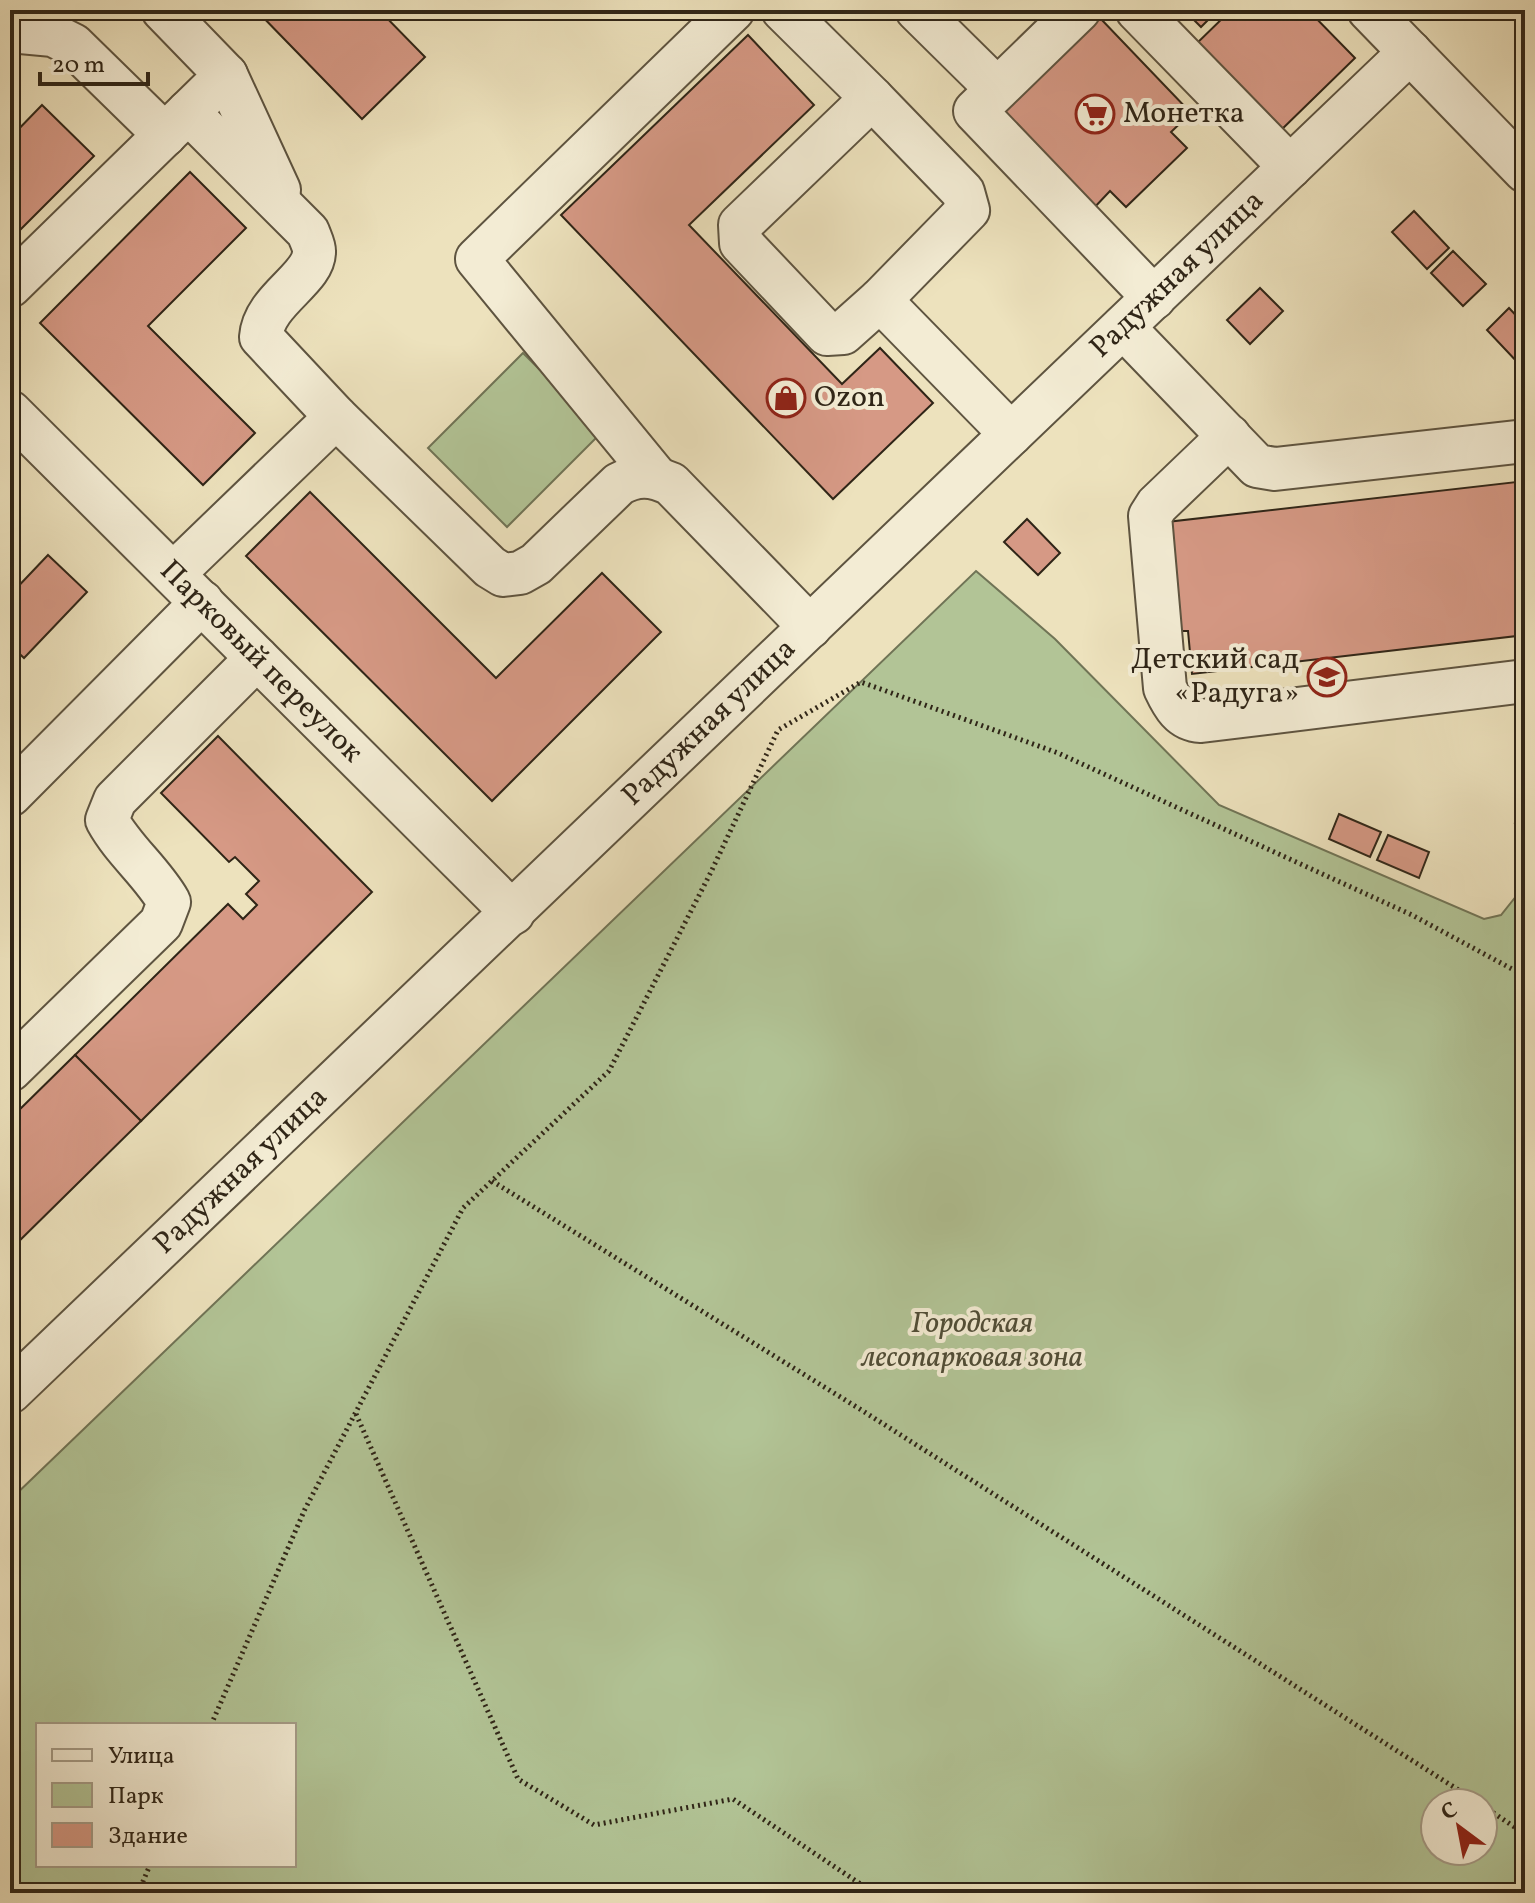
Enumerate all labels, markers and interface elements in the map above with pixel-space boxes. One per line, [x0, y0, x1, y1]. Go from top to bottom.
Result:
scale bar [40, 36, 148, 86]
text: 20 m [52, 49, 105, 83]
supermarket icon: Монетка [1074, 93, 1116, 135]
place label: Монетка [1123, 93, 1245, 135]
street label: Радужная улица [1081, 181, 1274, 368]
shop icon: Ozon [765, 377, 807, 419]
place label: Ozon [814, 377, 885, 419]
street label: Парковый переулок [150, 551, 372, 773]
street label: Радужная улица [613, 629, 806, 816]
place label: Детский сад «Радуга» [1131, 639, 1299, 715]
school or university icon: Детский сад «Радуга» [1306, 656, 1348, 698]
street label: Радужная улица [145, 1077, 338, 1264]
park label: Городская лесопарковая зона [860, 1303, 1083, 1379]
legend [36, 1723, 296, 1867]
text: Улица [108, 1740, 175, 1774]
text: Парк [108, 1780, 164, 1814]
north arrow [1419, 1787, 1499, 1867]
text: С [1436, 1795, 1464, 1829]
text: Здание [108, 1820, 188, 1854]

